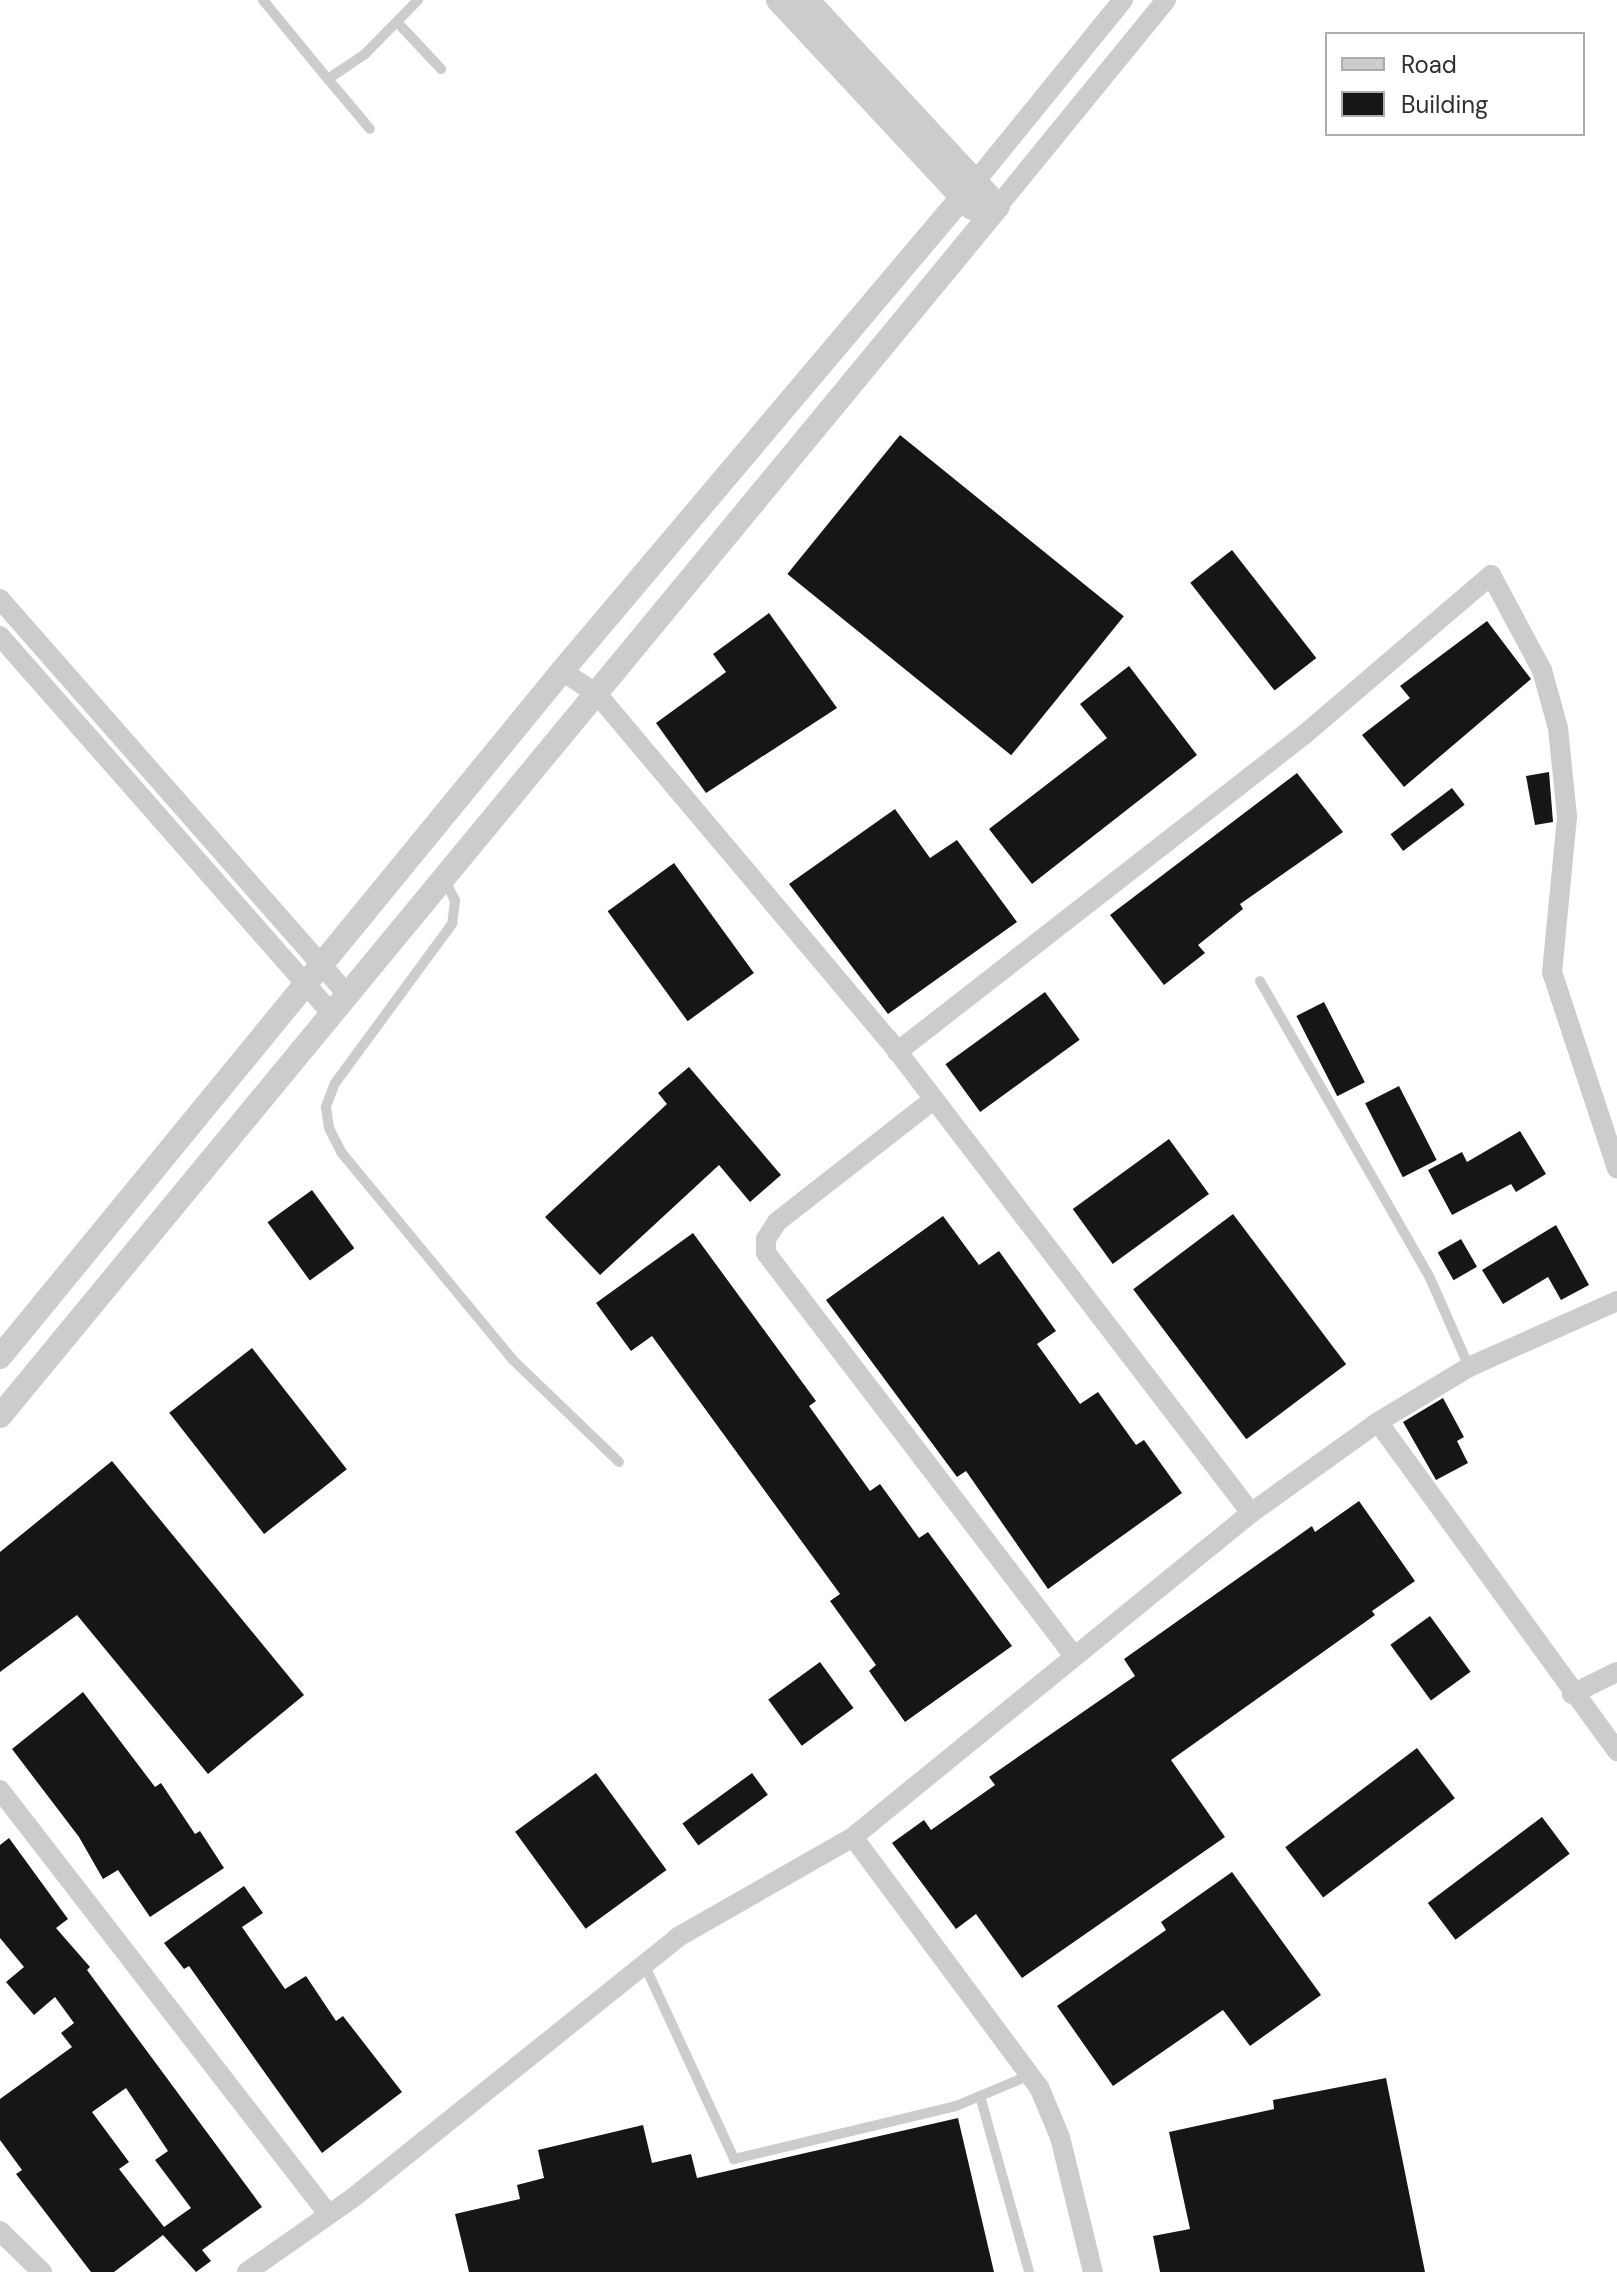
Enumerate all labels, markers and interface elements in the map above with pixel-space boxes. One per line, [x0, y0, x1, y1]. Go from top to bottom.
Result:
legend [1325, 32, 1585, 136]
text: Road [1401, 49, 1457, 80]
text: Building [1401, 89, 1488, 120]

